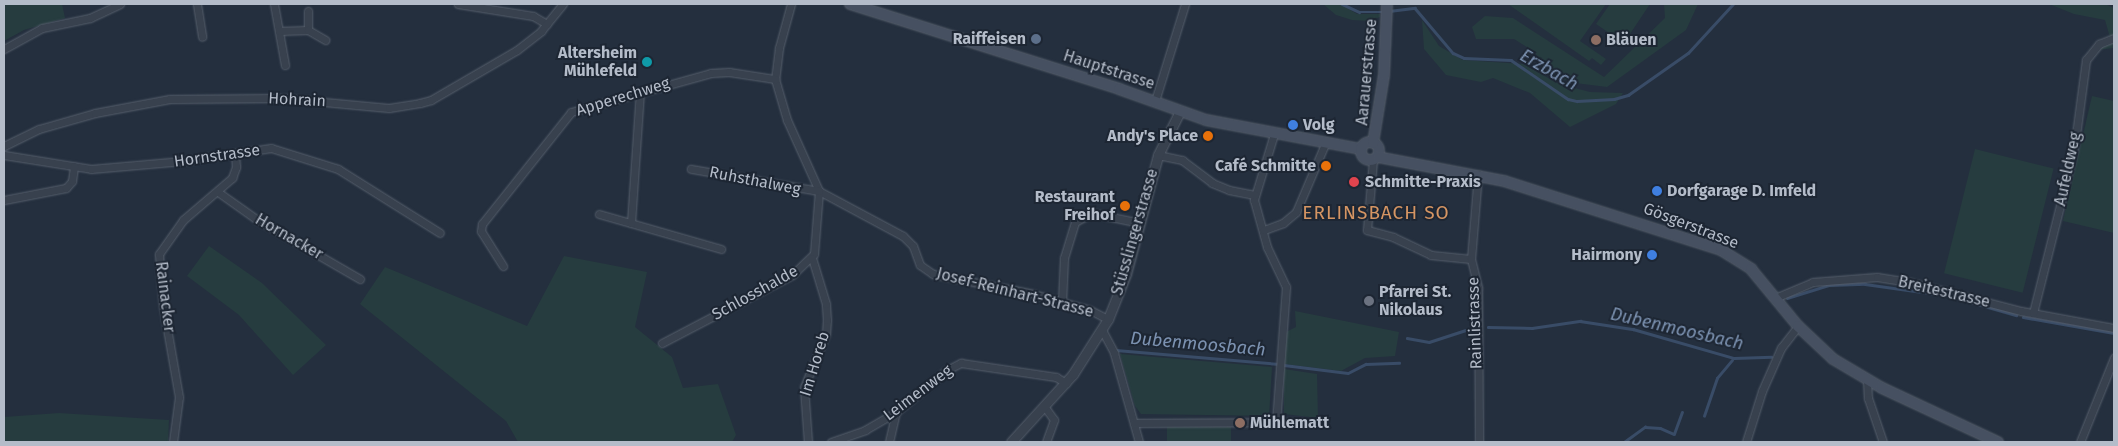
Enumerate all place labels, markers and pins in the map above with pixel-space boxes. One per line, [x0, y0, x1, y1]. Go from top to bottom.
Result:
place label: Raiffeisen [953, 29, 1026, 49]
place label: Bläuen [1606, 30, 1657, 50]
marker: Raiffeisen [1030, 33, 1042, 45]
marker: Bläuen [1590, 34, 1602, 46]
place label: Altersheim Mühlefeld [558, 43, 637, 81]
marker: Altersheim Mühlefeld [641, 56, 653, 68]
place label: Volg [1303, 115, 1335, 135]
marker: Volg [1287, 119, 1299, 131]
place label: Andy's Place [1107, 126, 1198, 146]
marker: Andy's Place [1202, 130, 1214, 142]
place label: Café Schmitte [1215, 156, 1316, 176]
marker: Café Schmitte [1320, 160, 1332, 172]
place label: Schmitte-Praxis [1365, 172, 1481, 192]
marker: Schmitte-Praxis [1347, 175, 1361, 189]
place label: Dorfgarage D. Imfeld [1667, 181, 1816, 201]
marker: Dorfgarage D. Imfeld [1651, 185, 1663, 197]
place label: Restaurant Freihof [1035, 187, 1115, 225]
marker: Restaurant Freihof [1119, 200, 1131, 212]
place label: Hairmony [1571, 245, 1642, 265]
marker: Hairmony [1646, 249, 1658, 261]
place label: Pfarrei St. Nikolaus [1379, 282, 1451, 320]
marker: Pfarrei St. Nikolaus [1363, 295, 1375, 307]
place label: Mühlematt [1250, 413, 1329, 433]
marker: Mühlematt [1234, 417, 1246, 429]

